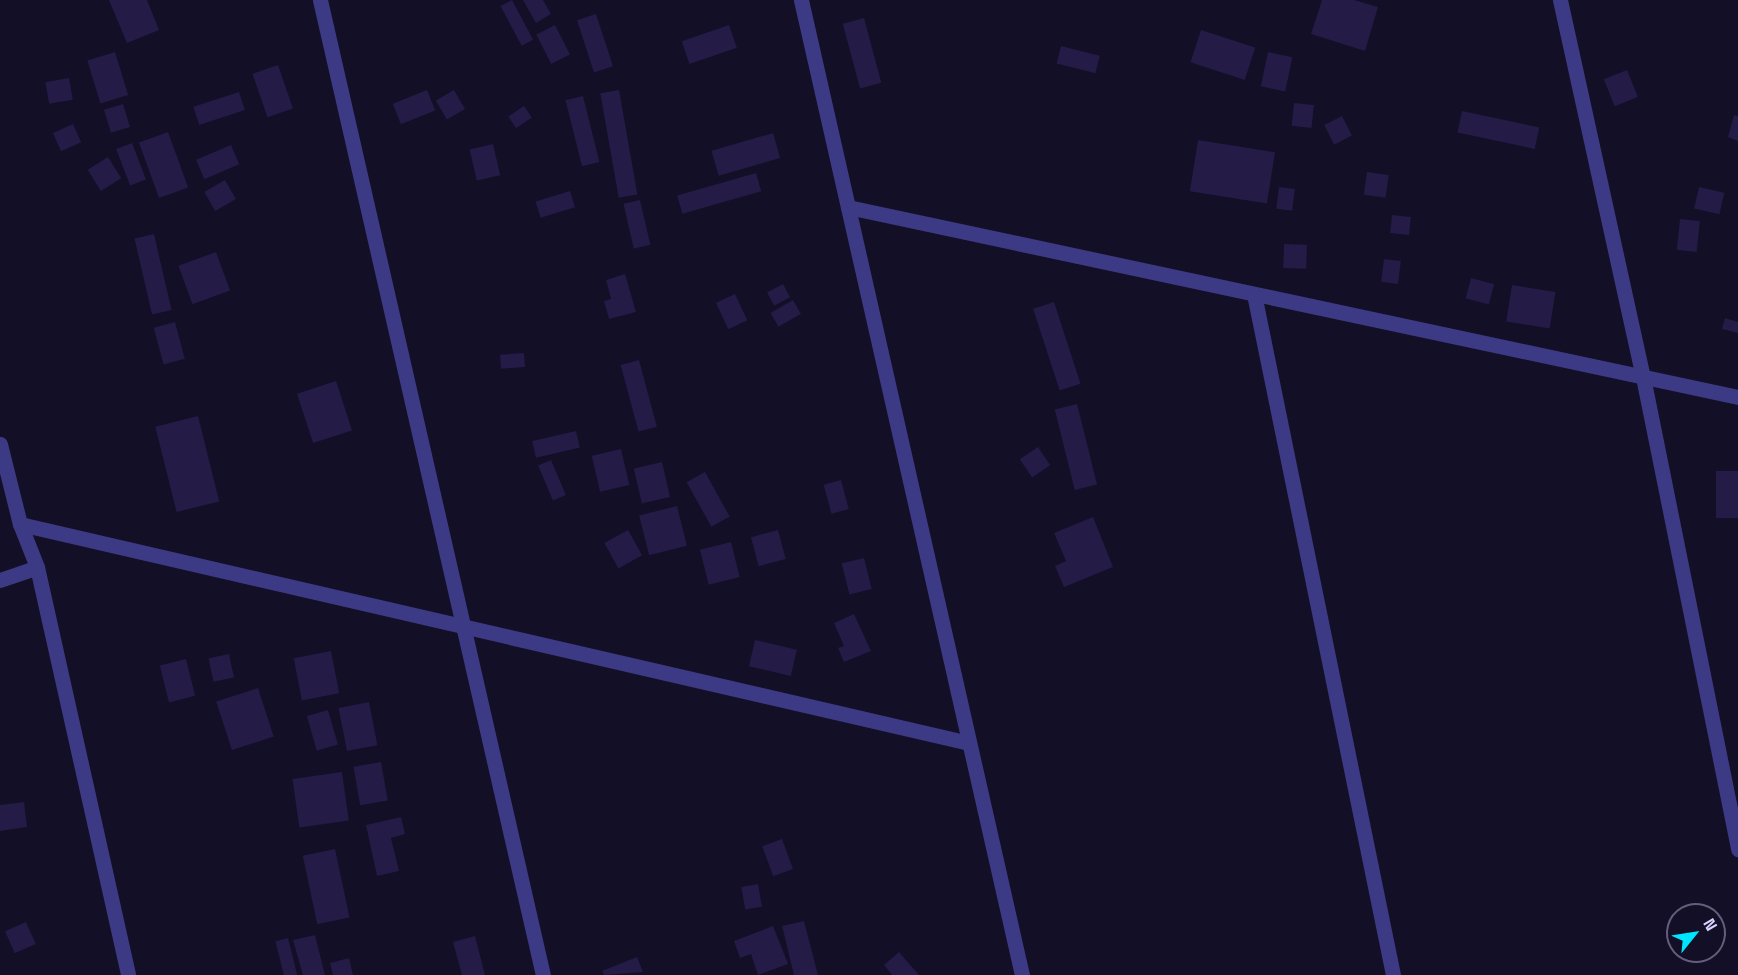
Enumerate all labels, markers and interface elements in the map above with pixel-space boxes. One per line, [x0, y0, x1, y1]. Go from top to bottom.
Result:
north arrow [1666, 903, 1726, 963]
text: N [1699, 915, 1722, 935]

